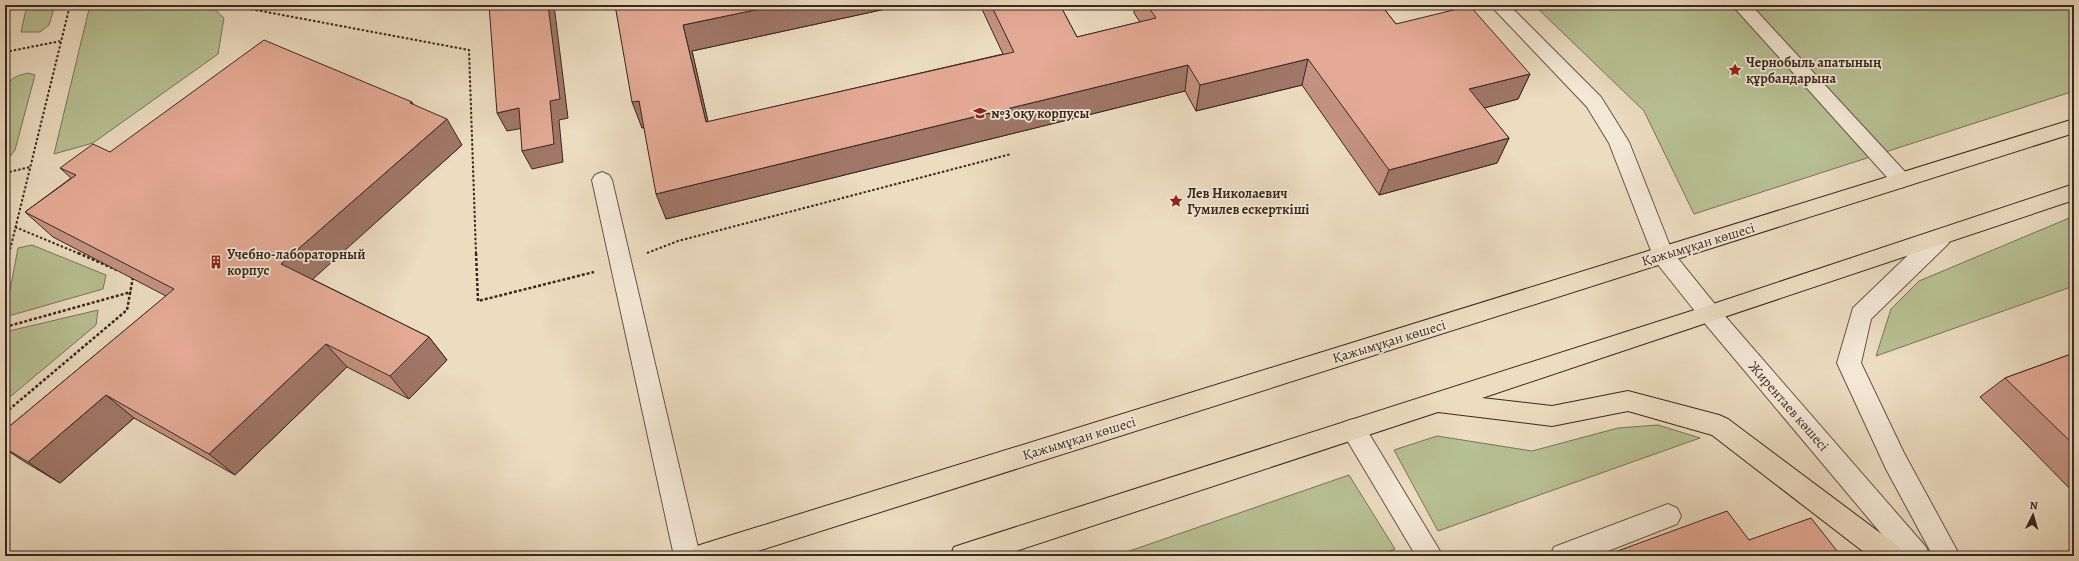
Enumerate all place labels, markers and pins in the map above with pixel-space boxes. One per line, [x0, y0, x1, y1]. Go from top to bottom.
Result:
place label: Чернобыль апатының құрбандарына [1746, 53, 1881, 88]
place icon: Чернобыль апатының құрбандарына [1727, 62, 1743, 78]
place label: №3 оқу корпусы [991, 104, 1089, 123]
school or university icon: №3 оқу корпусы [972, 105, 988, 121]
place label: Лев Николаевич Гумилев ескерткіші [1187, 184, 1309, 219]
place icon: Лев Николаевич Гумилев ескерткіші [1168, 193, 1184, 209]
place label: Учебно-лабораторный корпус [227, 245, 366, 280]
building icon: Учебно-лабораторный корпус [208, 254, 224, 270]

